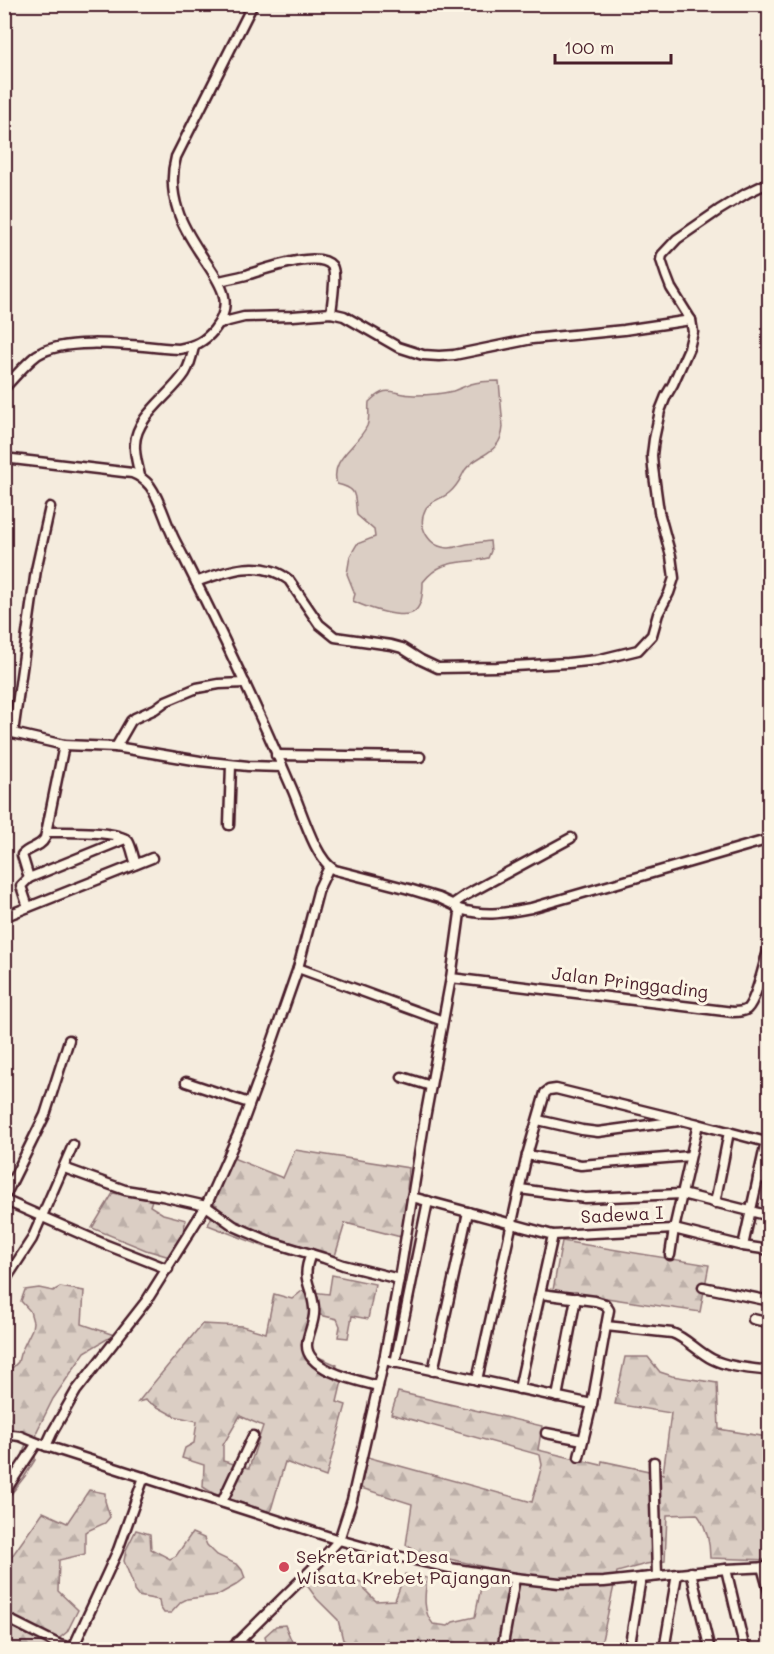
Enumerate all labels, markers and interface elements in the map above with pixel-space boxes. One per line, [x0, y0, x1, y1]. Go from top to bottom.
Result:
scale bar [555, 27, 670, 65]
text: 100 m [564, 35, 614, 59]
street label: Jalan Pringgading [550, 960, 710, 1004]
street label: Sadewa I [580, 1200, 664, 1228]
place label: Sekretariat Desa Wisata Krebet Pajangan [296, 1544, 511, 1589]
marker: Sekretariat Desa Wisata Krebet Pajangan [277, 1560, 291, 1574]

